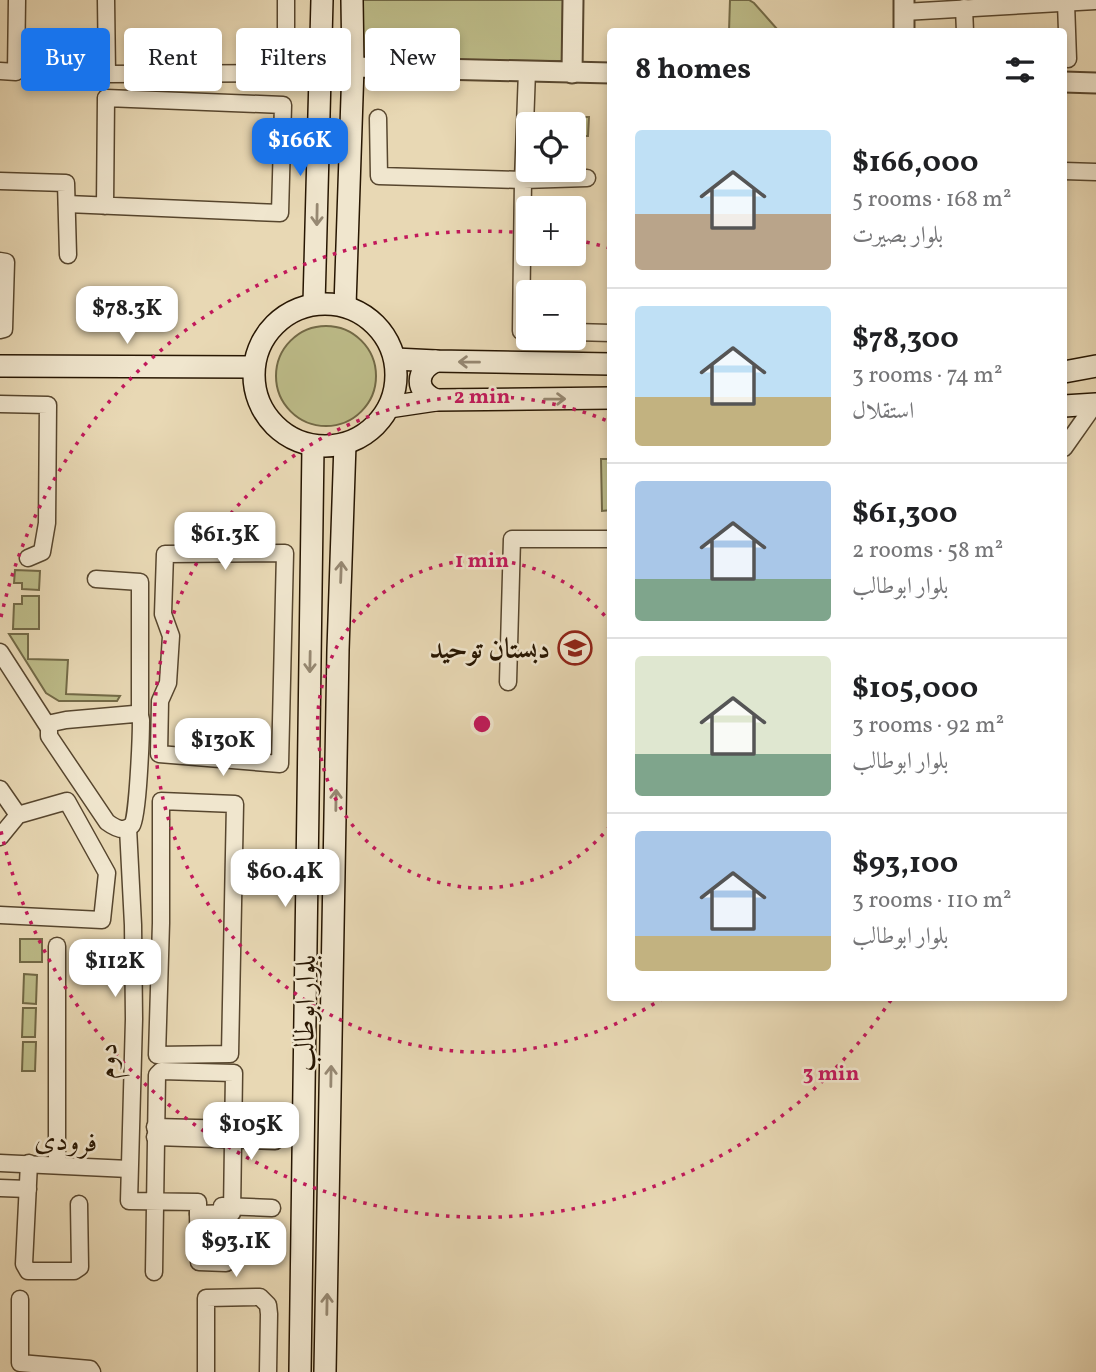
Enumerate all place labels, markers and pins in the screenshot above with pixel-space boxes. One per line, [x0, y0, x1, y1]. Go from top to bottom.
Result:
pin: $166K [251, 118, 349, 178]
pin: $78.3K [70, 286, 184, 346]
pin: $61.3K [168, 512, 282, 572]
school or university icon: دبستان توحید [556, 629, 594, 667]
place label: دبستان توحید [429, 631, 550, 670]
centre of rings [470, 712, 494, 736]
pin: $130K [174, 718, 272, 778]
pin: $60.4K [228, 850, 342, 909]
pin: $112K [66, 940, 164, 999]
pin: $105K [202, 1102, 300, 1162]
pin: $93.1K [179, 1220, 293, 1279]

